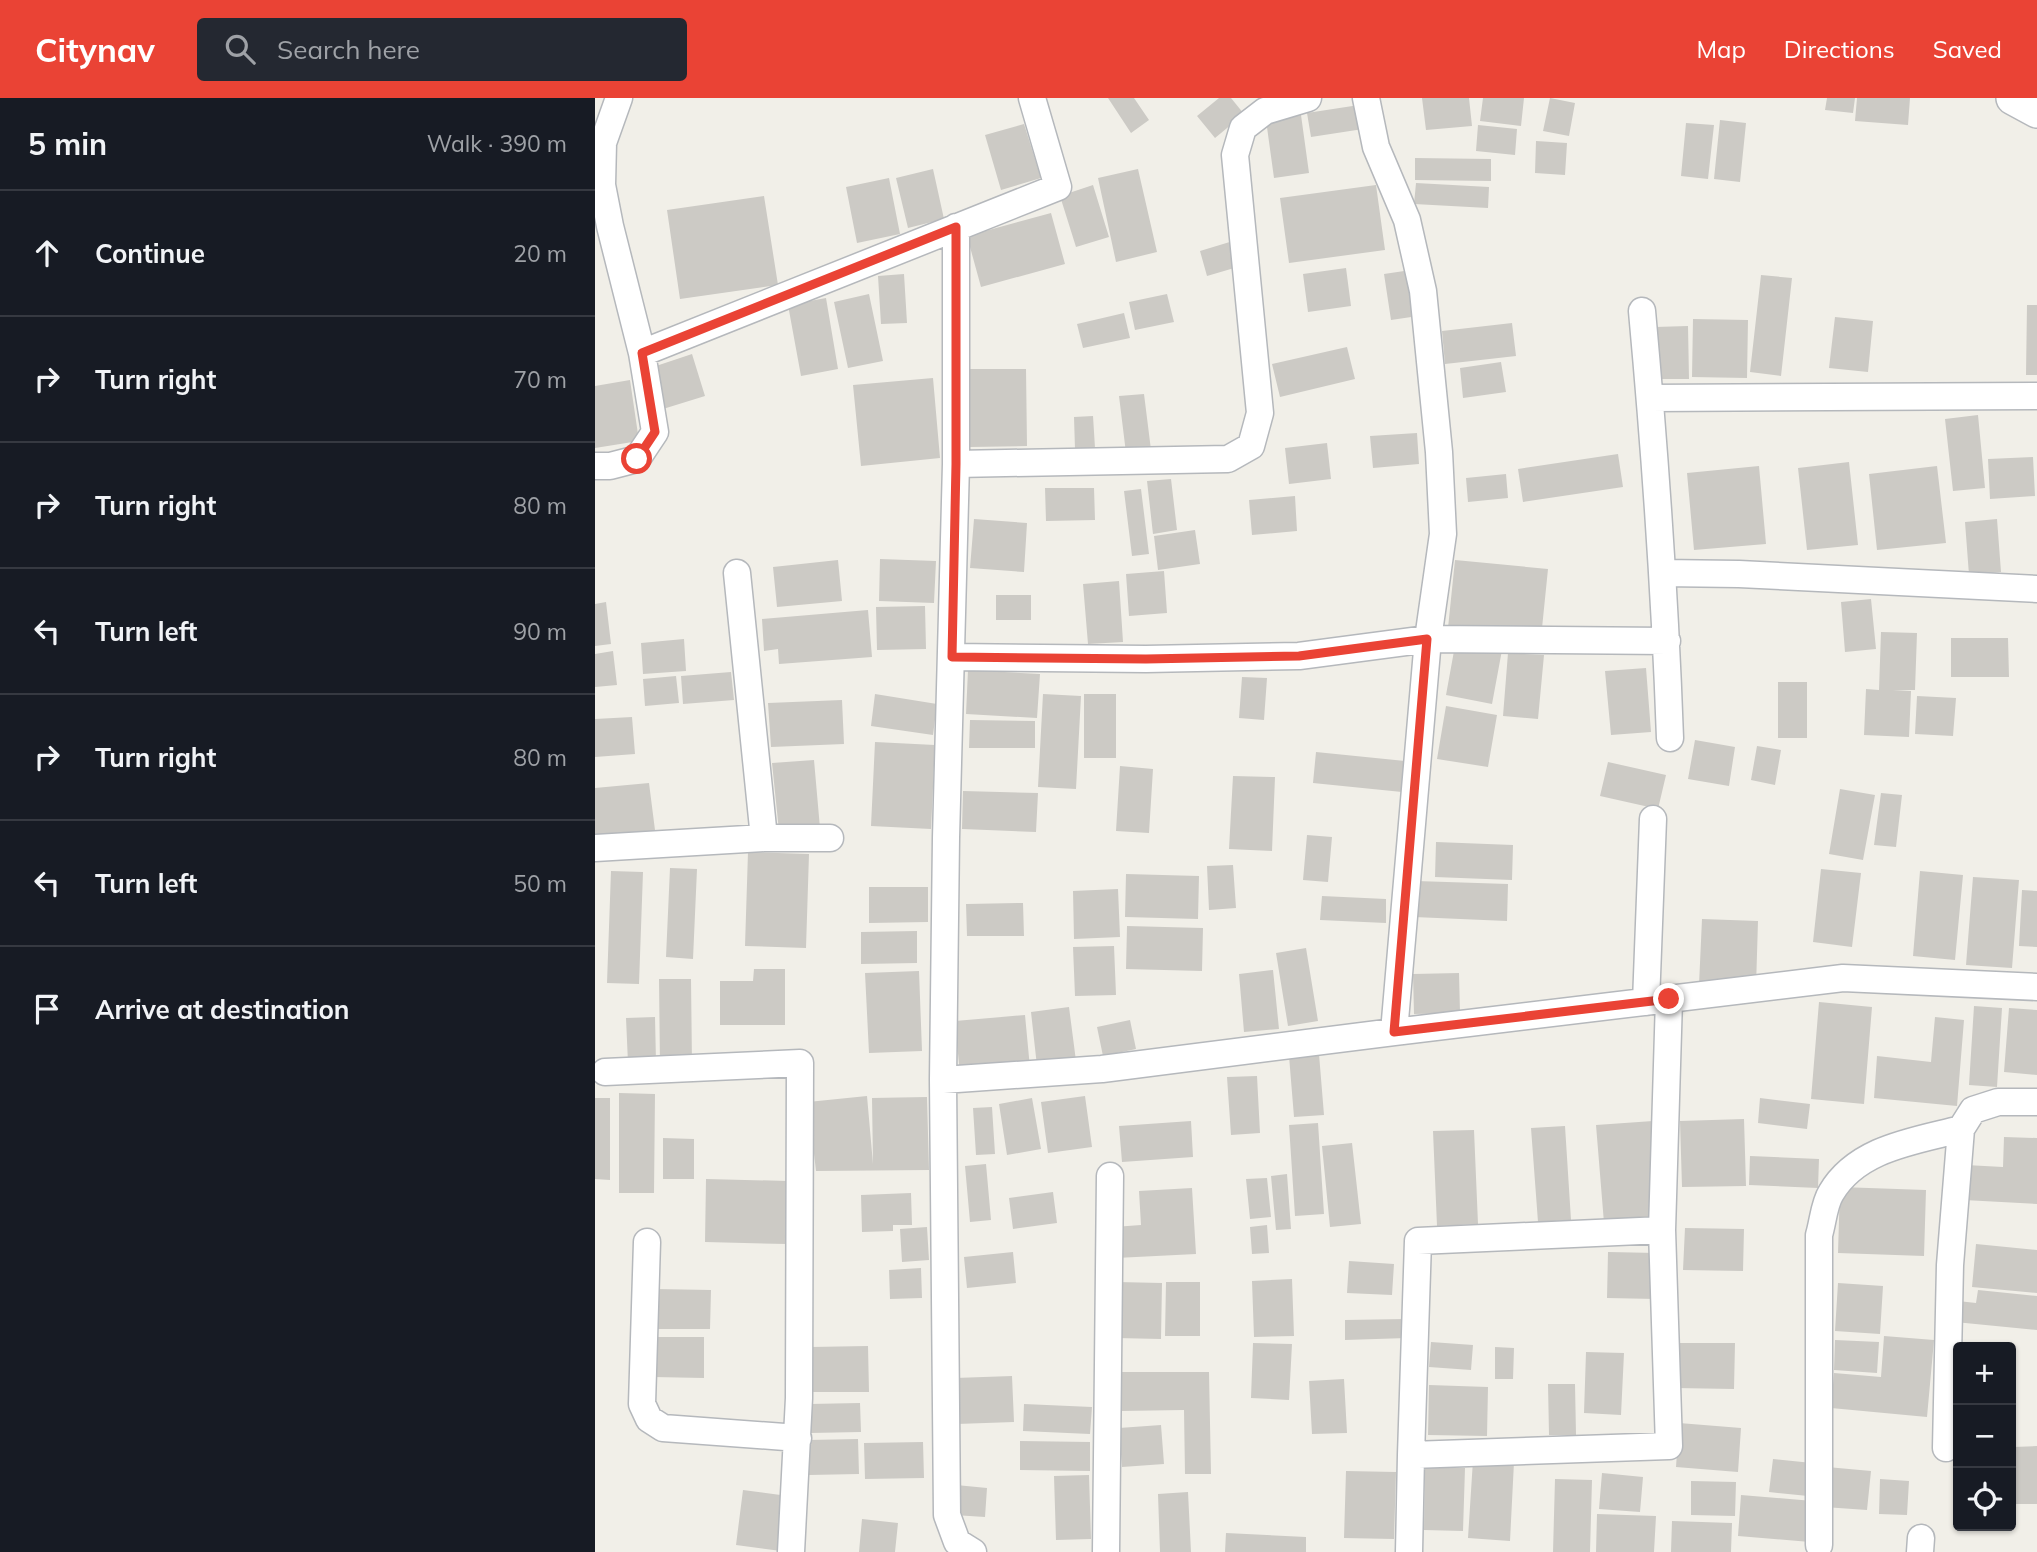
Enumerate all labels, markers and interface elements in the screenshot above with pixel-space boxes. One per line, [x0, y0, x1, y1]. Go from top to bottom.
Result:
search box [197, 18, 687, 81]
text: Citynav [35, 29, 155, 70]
icon: search [221, 30, 259, 68]
text: Search here [277, 33, 420, 66]
text: Map [1696, 34, 1746, 64]
text: Directions [1784, 34, 1895, 64]
text: Saved [1933, 34, 2002, 64]
text: 5 min [28, 125, 107, 163]
text: Walk · 390 m [427, 129, 567, 158]
icon: ahead [28, 234, 66, 272]
text: Continue [95, 237, 205, 270]
text: 20 m [513, 239, 567, 268]
icon: right [28, 360, 66, 398]
text: Turn right [95, 363, 216, 396]
text: 70 m [513, 365, 567, 394]
route start [621, 443, 652, 474]
icon: right [28, 486, 66, 524]
text: Turn right [95, 489, 216, 522]
text: 80 m [513, 491, 567, 520]
icon: left [28, 612, 66, 650]
text: Turn left [95, 615, 197, 648]
text: 90 m [513, 617, 567, 646]
icon: right [28, 738, 66, 776]
text: Turn right [95, 741, 216, 774]
text: 80 m [513, 743, 567, 772]
icon: left [28, 864, 66, 902]
text: Turn left [95, 867, 197, 900]
text: 50 m [513, 869, 567, 898]
route end [1653, 983, 1684, 1014]
icon: arrive [28, 990, 66, 1028]
text: Arrive at destination [95, 993, 350, 1026]
map controls [1953, 1342, 2016, 1531]
button: + [1953, 1342, 2016, 1405]
button: − [1953, 1405, 2016, 1468]
button: locate [1953, 1468, 2016, 1531]

